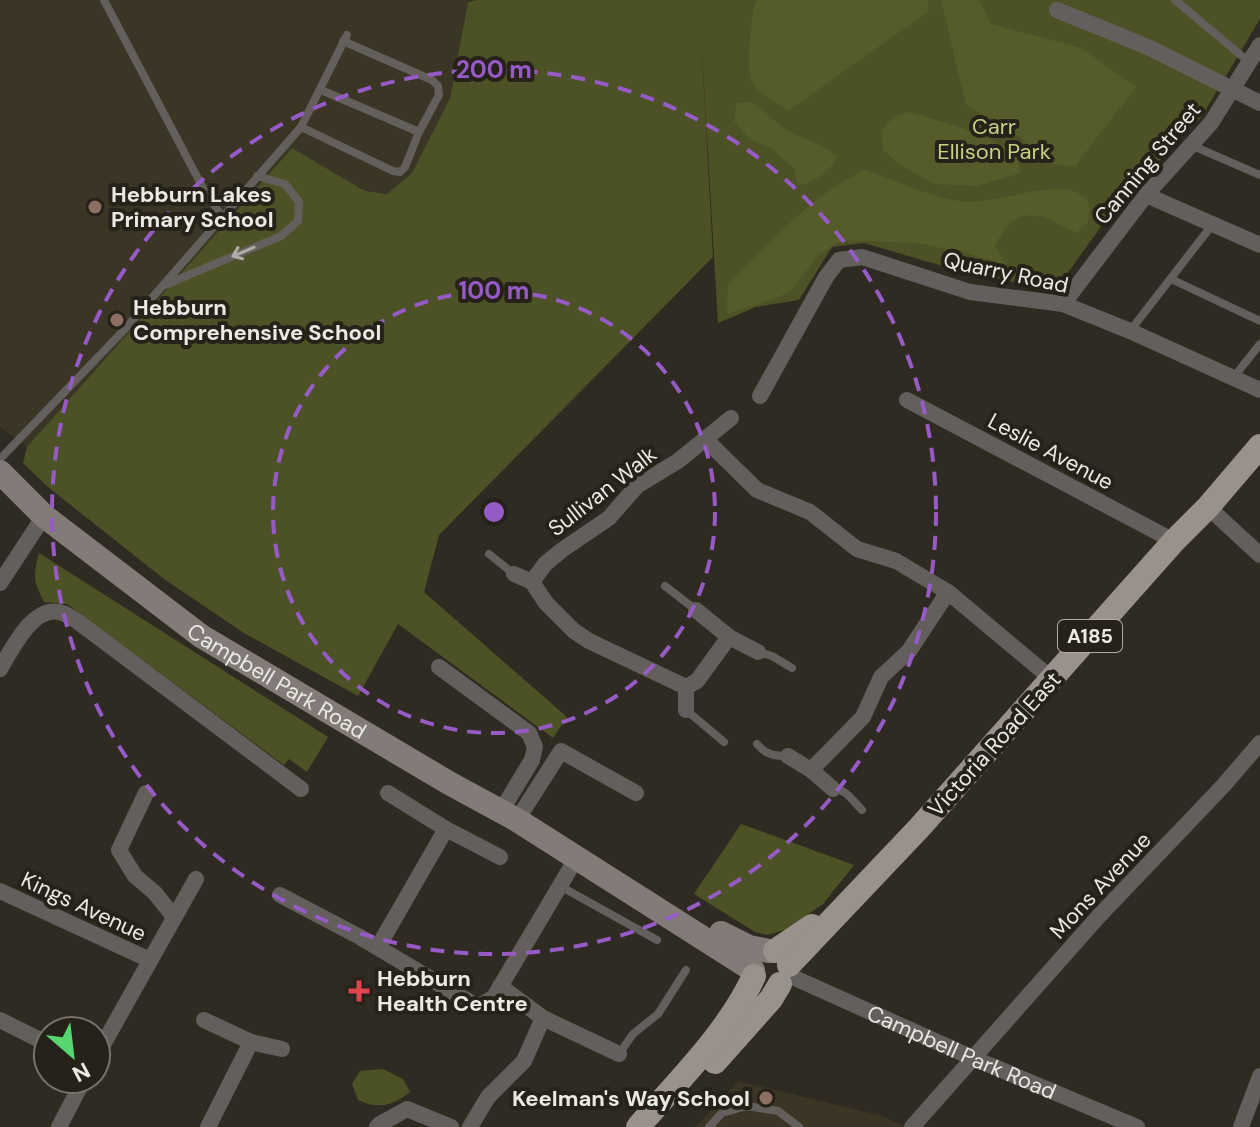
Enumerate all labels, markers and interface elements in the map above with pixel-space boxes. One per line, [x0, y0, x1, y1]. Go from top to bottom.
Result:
text: 200 m [456, 54, 532, 85]
street label: Canning Street [1088, 96, 1207, 231]
park label: Carr Ellison Park [937, 112, 1051, 166]
place label: Hebburn Lakes Primary School [111, 180, 274, 234]
marker: Hebburn Lakes Primary School [86, 198, 104, 216]
street label: Quarry Road [941, 245, 1071, 300]
one-way arrow [231, 246, 256, 260]
text: 100 m [459, 275, 529, 306]
place label: Hebburn Comprehensive School [133, 293, 381, 347]
marker: Hebburn Comprehensive School [108, 311, 126, 329]
street label: Leslie Avenue [983, 406, 1118, 497]
street label: Sullivan Walk [542, 440, 663, 543]
centre of rings [480, 498, 508, 526]
street label: Campbell Park Road [181, 617, 372, 746]
road number: A185 [1058, 620, 1122, 652]
street label: Victoria Road East [922, 666, 1067, 823]
street label: Mons Avenue [1043, 826, 1157, 945]
street label: Kings Avenue [17, 865, 151, 948]
place label: Hebburn Health Centre [377, 964, 528, 1018]
marker: Hebburn Health Centre [348, 980, 370, 1002]
street label: Campbell Park Road [862, 998, 1061, 1106]
north arrow [32, 1015, 112, 1095]
text: N [67, 1056, 95, 1089]
place label: Keelman's Way School [512, 1084, 750, 1113]
marker: Keelman's Way School [757, 1089, 775, 1107]

